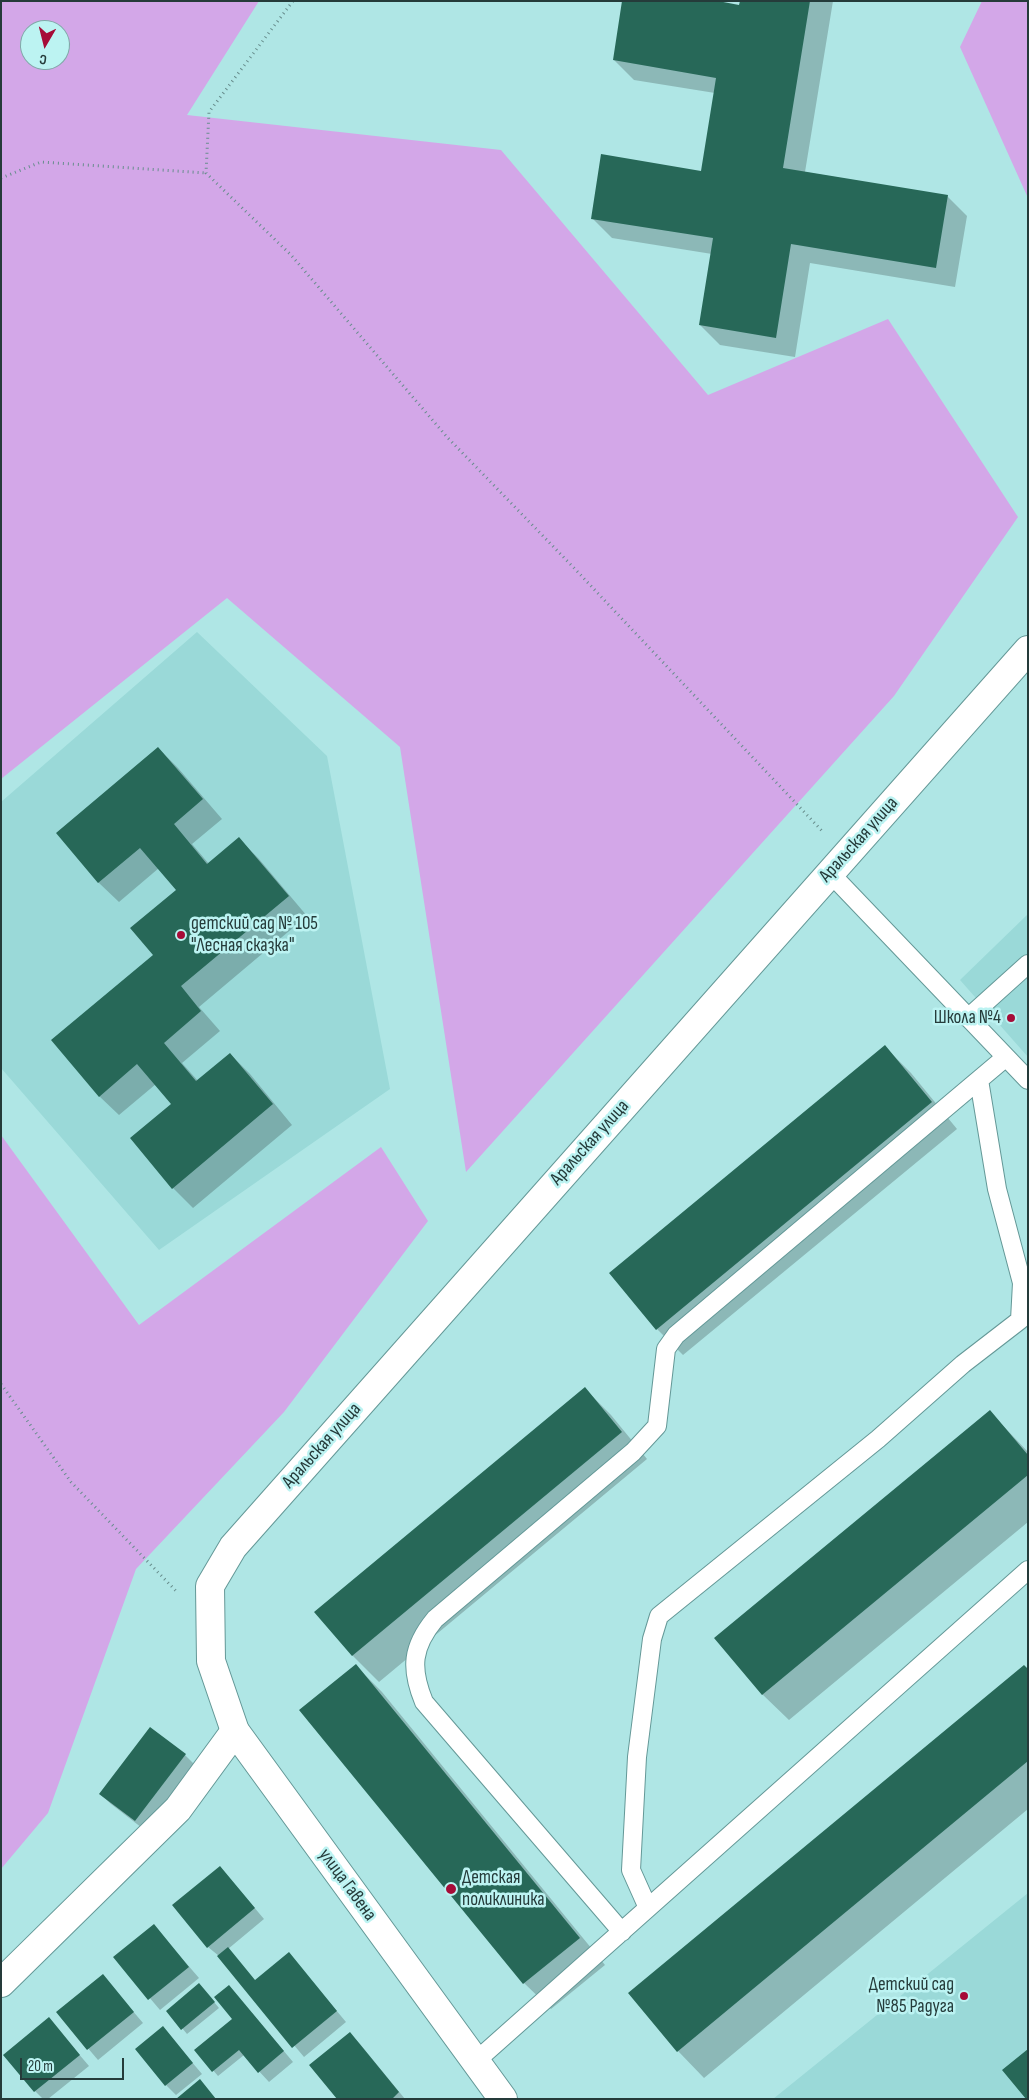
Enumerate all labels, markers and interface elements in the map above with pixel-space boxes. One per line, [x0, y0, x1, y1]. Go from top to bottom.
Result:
north arrow [20, 20, 70, 70]
text: С [38, 50, 48, 68]
street label: Аральская улица [815, 793, 903, 887]
place label: детский сад № 105 "Лесная сказка" [191, 913, 318, 957]
marker: детский сад № 105 "Лесная сказка" [175, 929, 187, 941]
place label: Школа №4 [934, 1007, 1001, 1029]
marker: Школа №4 [1005, 1012, 1017, 1024]
street label: Аральская улица [546, 1096, 634, 1190]
street label: Аральская улица [278, 1399, 366, 1493]
street label: улица Гавена [313, 1844, 381, 1926]
place label: Детская поликлиника [462, 1867, 545, 1911]
marker: Детская поликлиника [444, 1882, 458, 1896]
place label: Детский сад №85 Радуга [869, 1974, 954, 2018]
marker: Детский сад №85 Радуга [958, 1990, 970, 2002]
scale bar [22, 2048, 126, 2080]
text: 20 m [28, 2057, 53, 2076]

